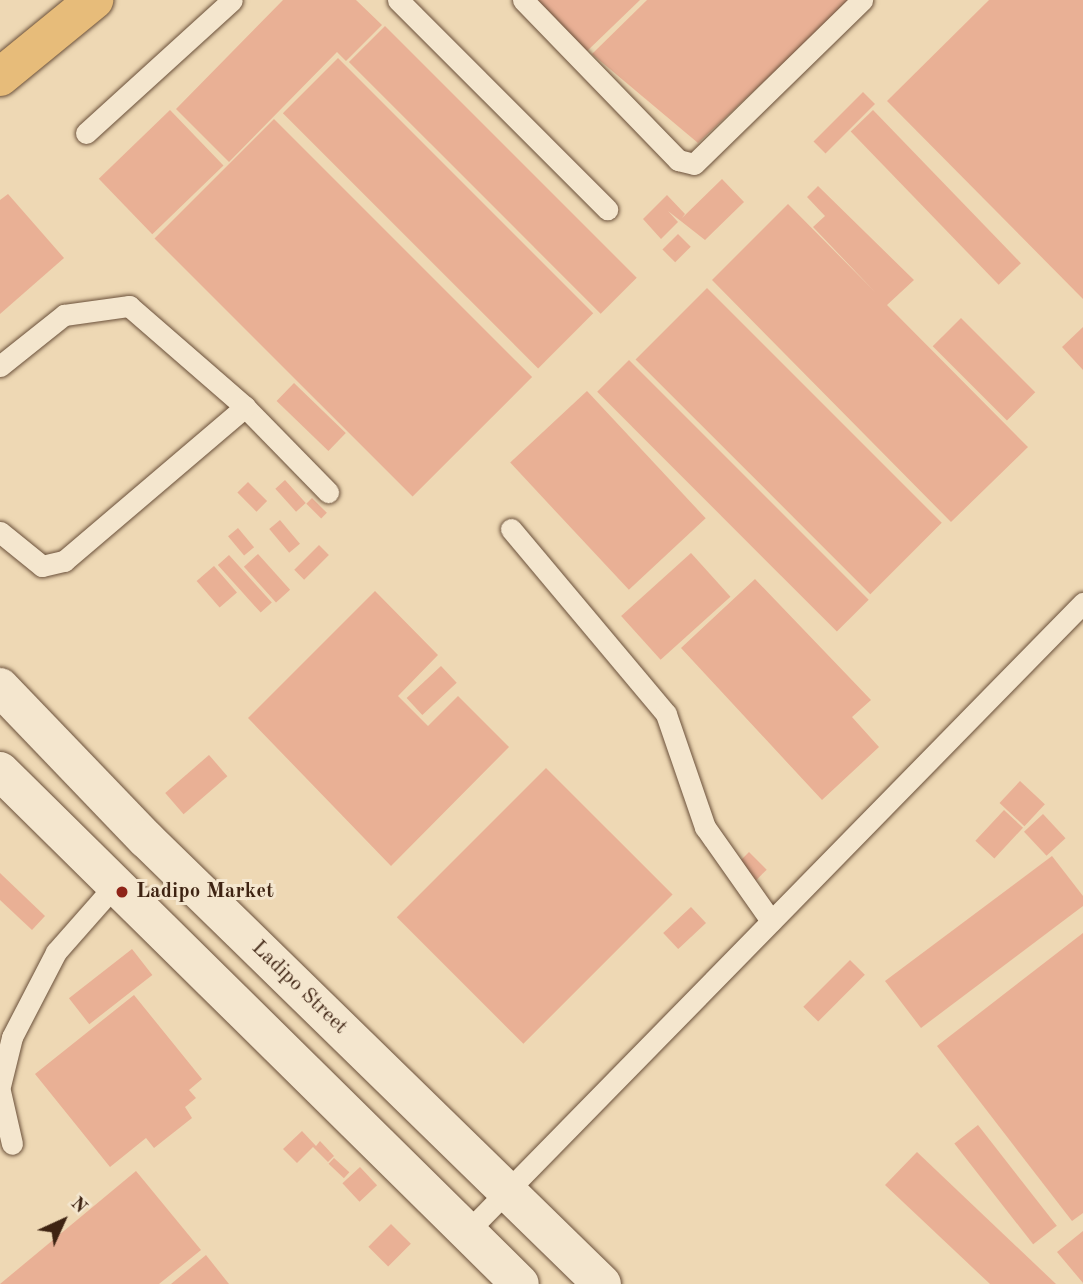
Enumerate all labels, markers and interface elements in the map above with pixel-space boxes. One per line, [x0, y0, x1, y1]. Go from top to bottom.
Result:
place label: Ladipo Market [136, 879, 274, 905]
marker: Ladipo Market [114, 884, 130, 900]
street label: Ladipo Street [246, 936, 352, 1040]
north arrow [28, 1186, 98, 1256]
text: N [66, 1194, 90, 1218]

